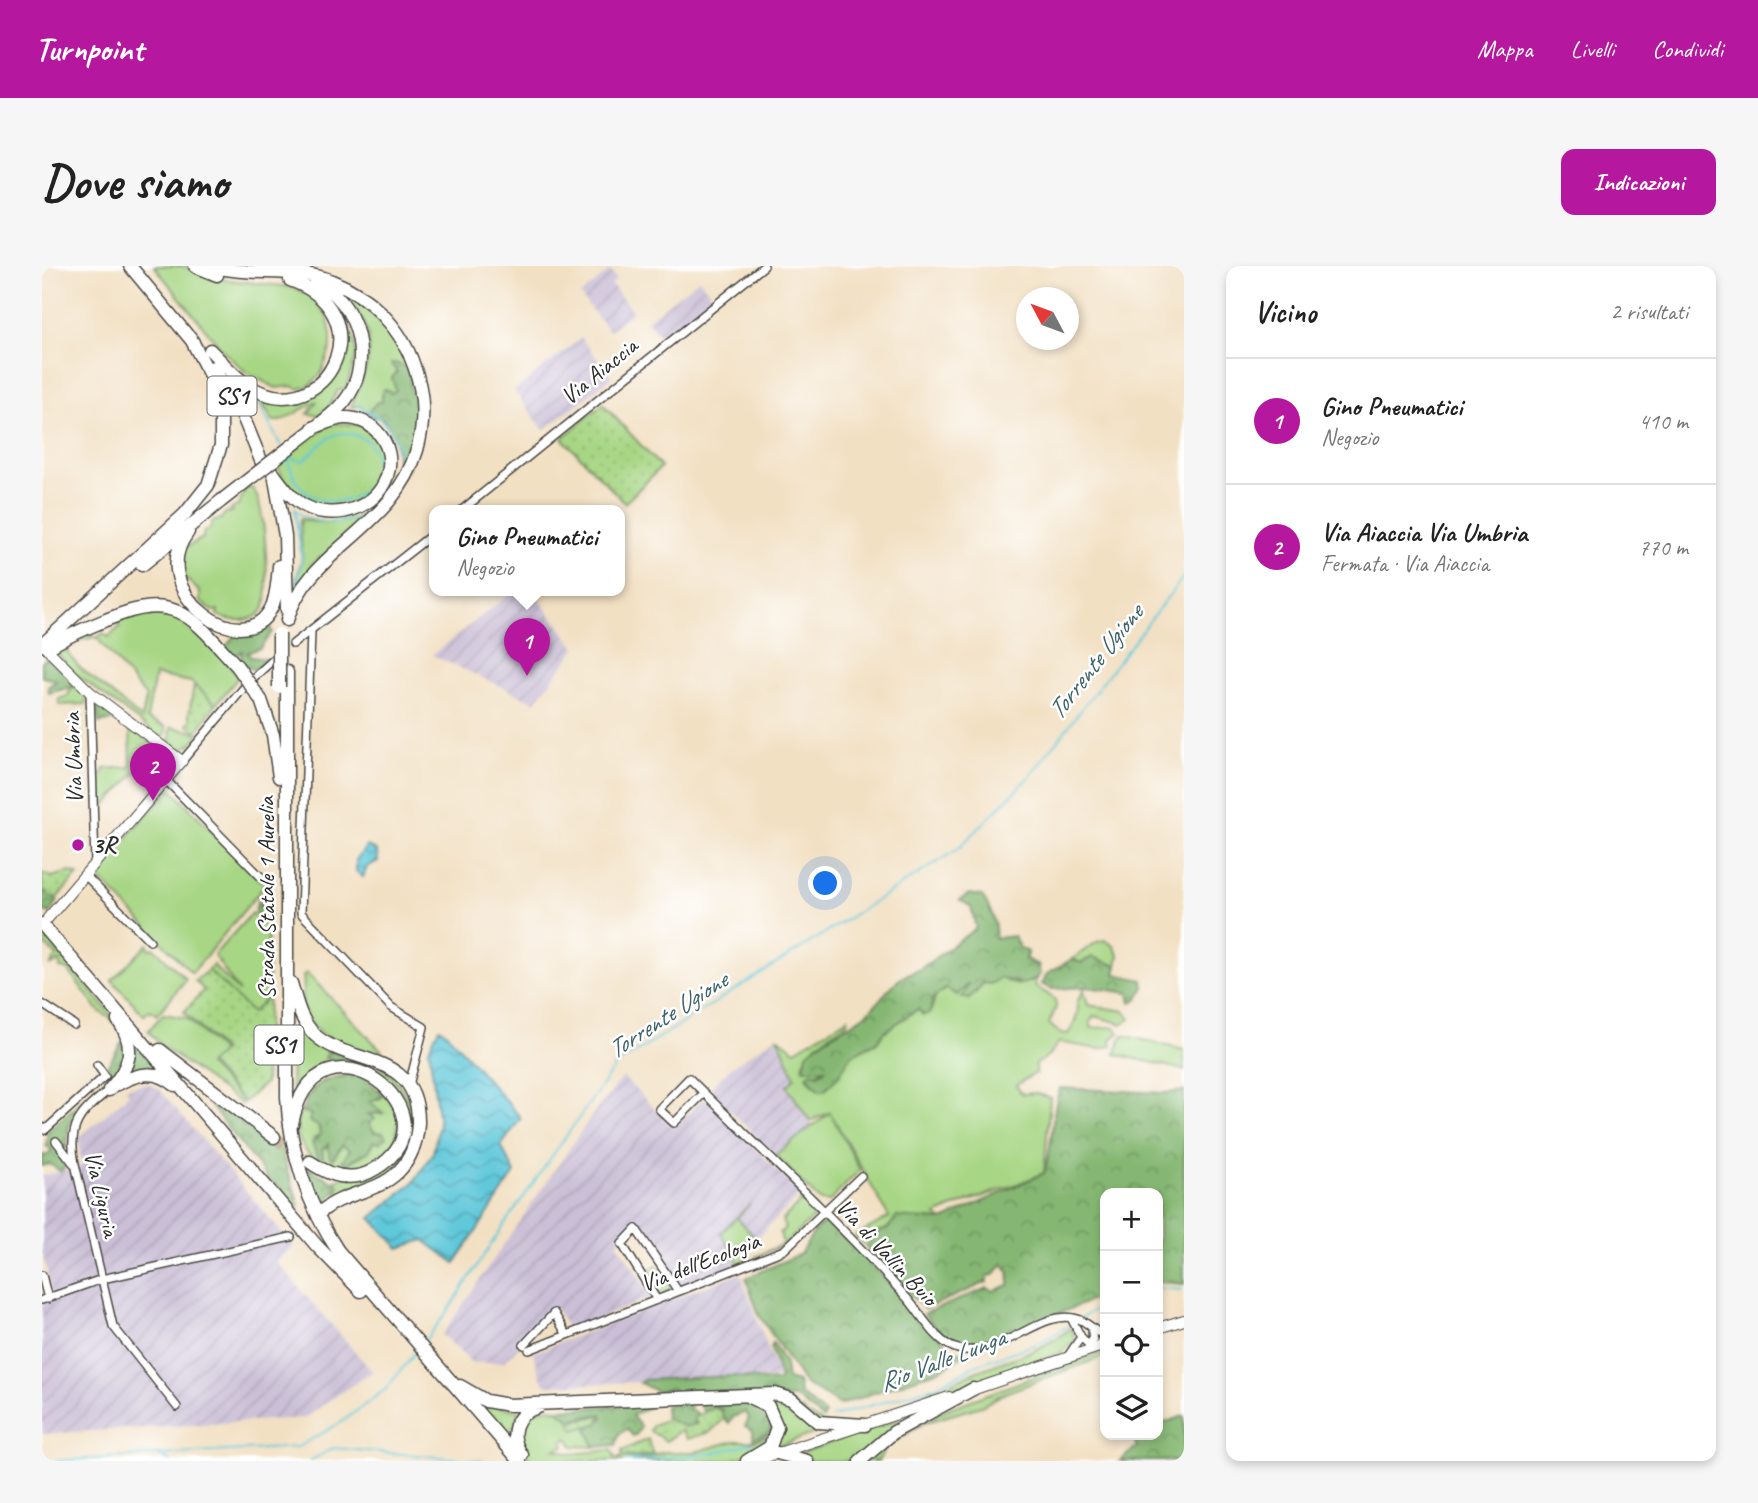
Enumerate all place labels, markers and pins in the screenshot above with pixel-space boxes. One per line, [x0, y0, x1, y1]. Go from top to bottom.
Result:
pin: 1 [504, 618, 550, 676]
pin: 2 [130, 743, 176, 801]
place label: 3R [92, 830, 120, 860]
marker: 3R [70, 837, 86, 853]

